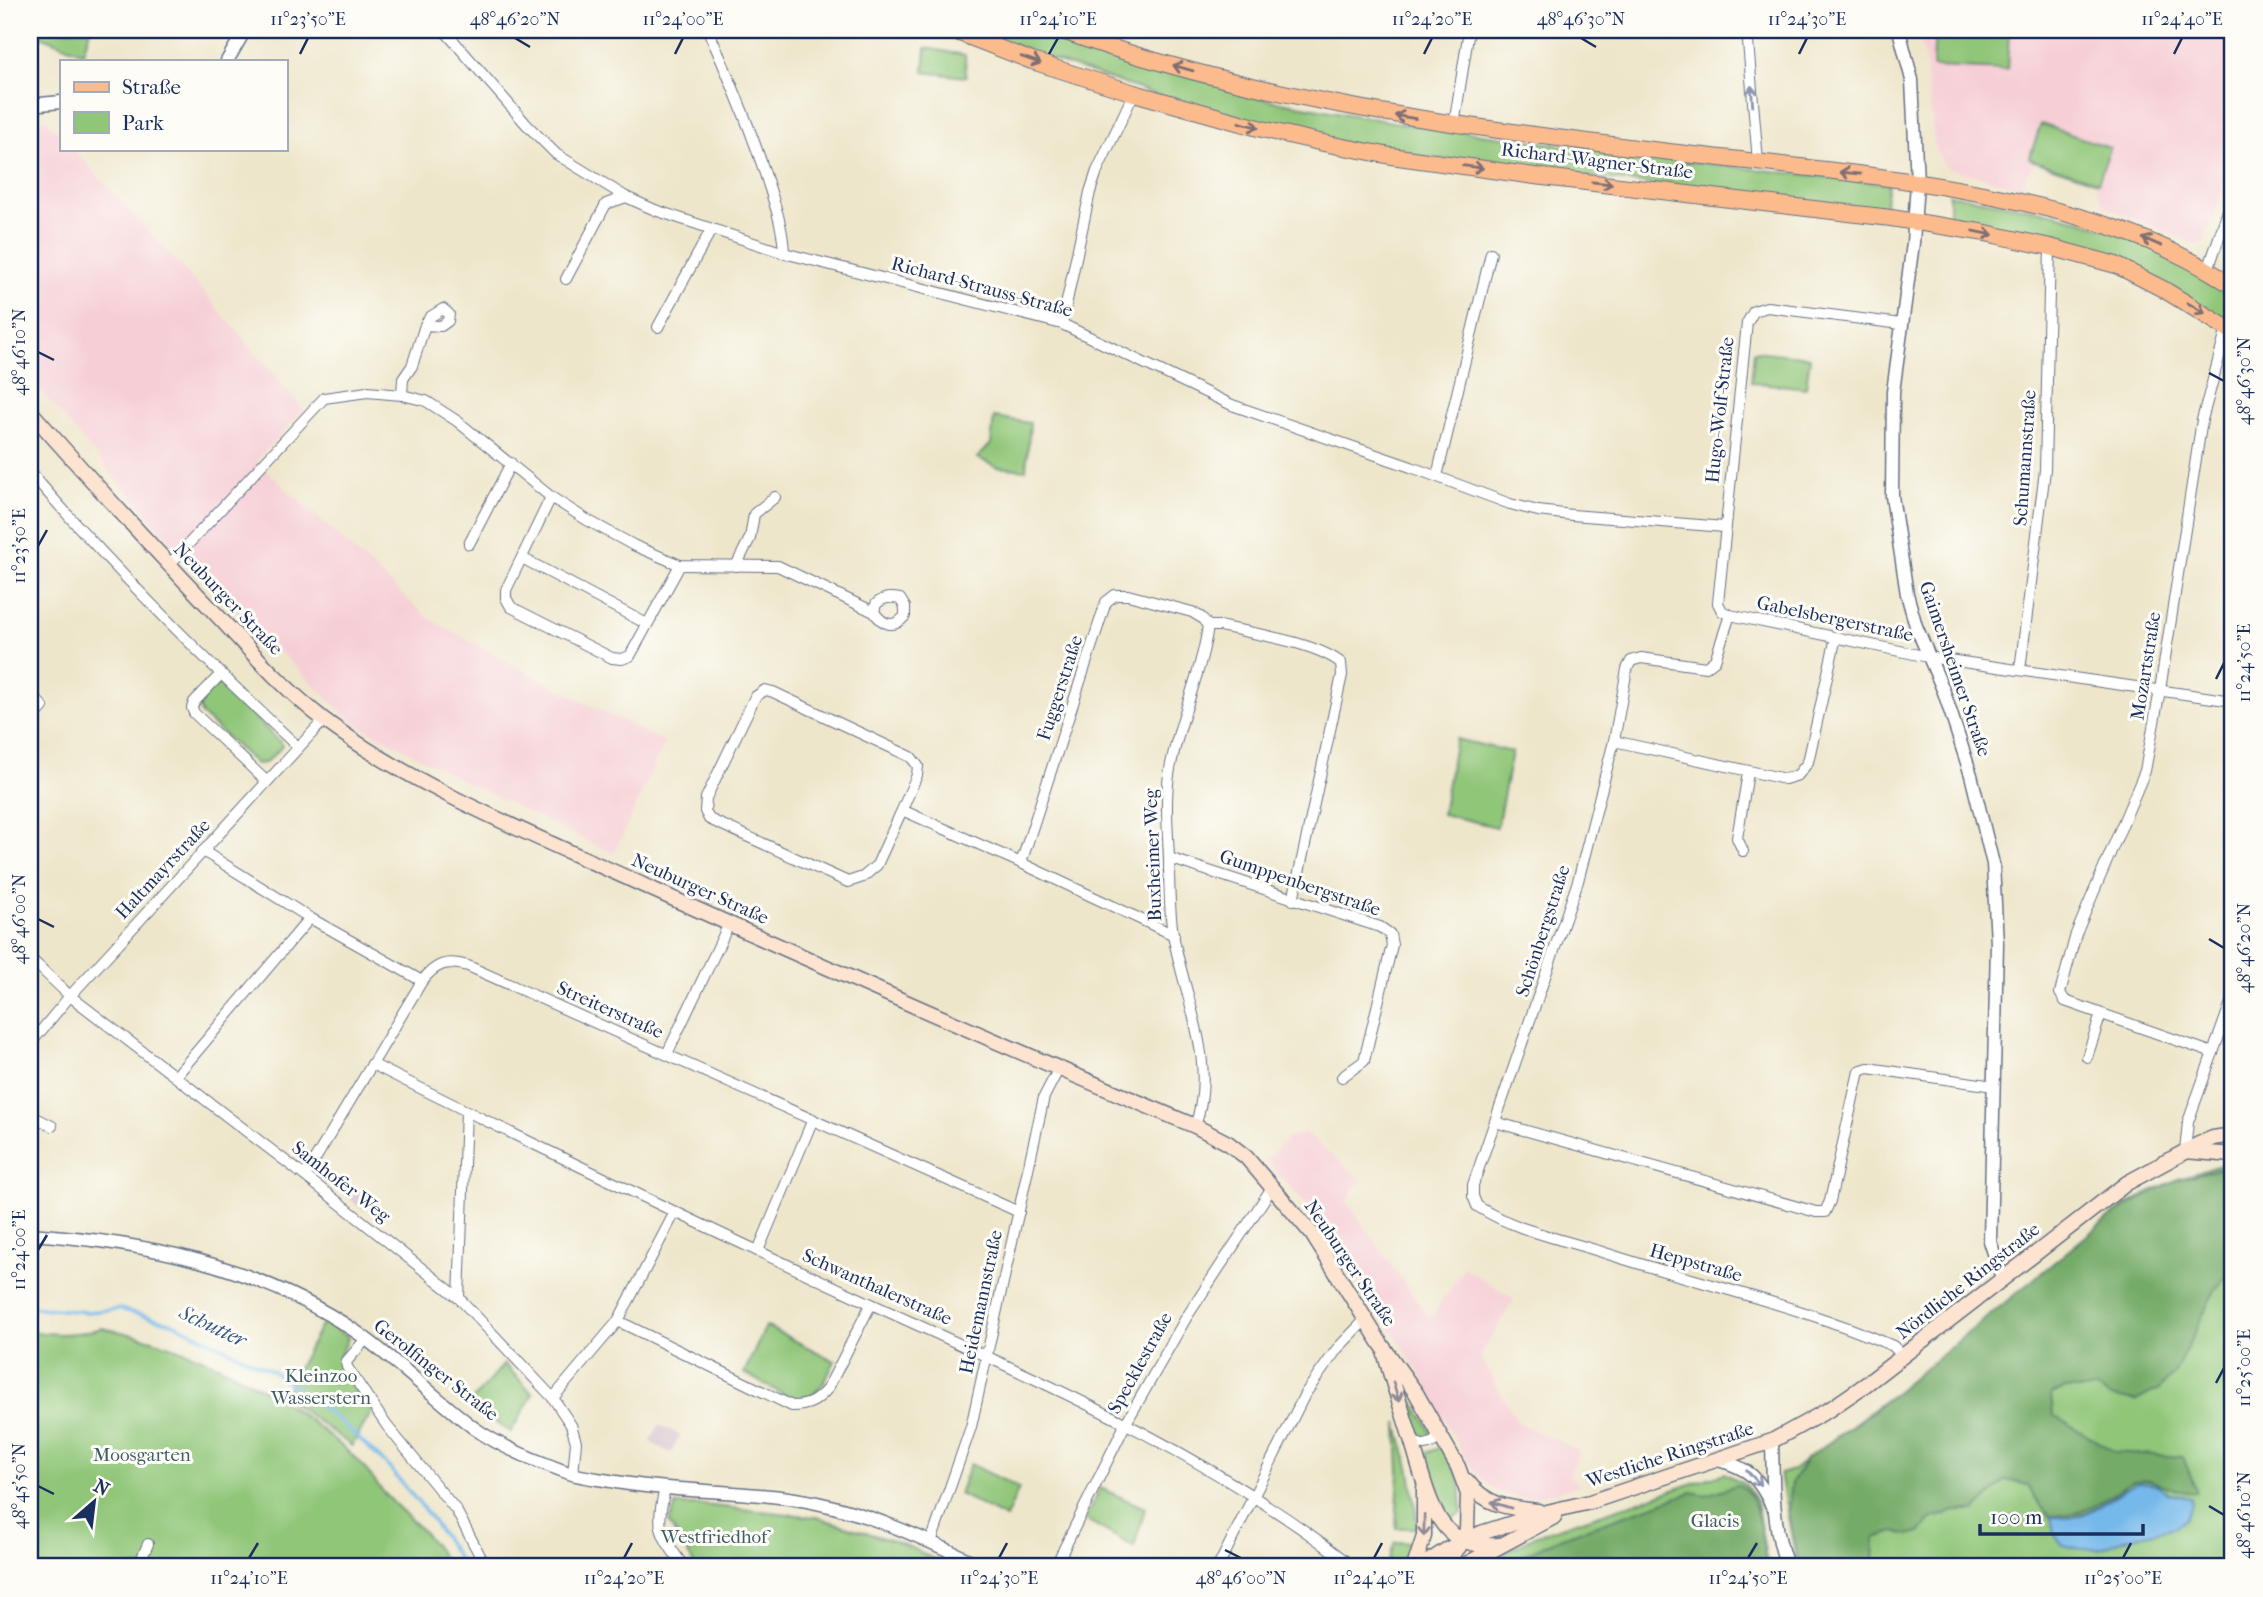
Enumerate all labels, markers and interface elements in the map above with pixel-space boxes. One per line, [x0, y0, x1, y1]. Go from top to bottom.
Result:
text: 11°23'50"E [270, 9, 346, 30]
text: 48°46'20"N [470, 9, 560, 30]
text: 11°24'00"E [643, 9, 724, 30]
text: 11°24'10"E [1019, 9, 1097, 30]
text: 11°24'20"E [1392, 9, 1472, 30]
text: 48°46'30"N [1537, 9, 1626, 30]
text: 11°24'30"E [1768, 9, 1846, 30]
text: 11°24'40"E [2141, 9, 2223, 30]
one-way arrow [1020, 55, 1042, 67]
legend [60, 60, 287, 150]
one-way arrow [1172, 61, 1194, 74]
text: Straße [122, 75, 181, 99]
one-way arrow [1745, 85, 1758, 108]
one-way arrow [1394, 110, 1417, 123]
text: Park [122, 111, 164, 135]
one-way arrow [1237, 119, 1260, 132]
street label: Richard-Wagner-Straße [1500, 138, 1694, 184]
one-way arrow [1461, 161, 1483, 174]
one-way arrow [1839, 166, 1862, 179]
one-way arrow [1591, 177, 1613, 190]
one-way arrow [1971, 226, 1994, 240]
one-way arrow [2142, 235, 2163, 248]
street label: Richard-Strauss-Straße [889, 252, 1075, 322]
one-way arrow [2185, 301, 2205, 315]
text: 48°46'10"N [9, 308, 30, 396]
street label: Hugo-Wolf-Straße [1701, 336, 1739, 484]
text: 48°46'30"N [2234, 336, 2255, 425]
street label: Schumannstraße [2009, 389, 2041, 527]
text: 11°23'50"E [9, 508, 30, 584]
street label: Neuburger Straße [169, 538, 287, 660]
street label: Gaimersheimer Straße [1915, 578, 1995, 760]
street label: Gabelsbergerstraße [1755, 592, 1915, 646]
street label: Mozartstraße [2127, 610, 2165, 722]
text: 11°24'50"E [2234, 624, 2255, 702]
street label: Fuggerstraße [1033, 633, 1087, 743]
street label: Buxheimer Weg [1140, 787, 1166, 922]
street label: Haltmayrstraße [111, 814, 215, 924]
street label: Gumppenbergstraße [1217, 845, 1383, 921]
street label: Neuburger Straße [628, 849, 772, 929]
street label: Schönbergstraße [1511, 862, 1575, 1000]
text: 48°46'00"N [9, 873, 30, 964]
text: 48°46'20"N [2234, 903, 2255, 993]
street label: Streiterstraße [553, 977, 667, 1043]
street label: Samhofer Weg [287, 1137, 395, 1228]
street label: Neuburger Straße [1300, 1196, 1400, 1330]
text: 11°24'00"E [9, 1209, 30, 1291]
street label: Nördliche Ringstraße [1892, 1218, 2044, 1344]
street label: Heidemannstraße [955, 1228, 1007, 1376]
street label: Heppstraße [1647, 1239, 1745, 1287]
street label: Schwanthalerstraße [799, 1244, 955, 1330]
water label: Schutter [175, 1300, 252, 1353]
street label: Specklestraße [1103, 1308, 1177, 1418]
street label: Gerolfinger Straße [369, 1314, 503, 1426]
text: 11°25'00"E [2234, 1329, 2255, 1407]
park label: Kleinzoo Wasserstern [270, 1365, 371, 1409]
one-way arrow [1390, 1381, 1403, 1403]
street label: Westliche Ringstraße [1583, 1418, 1756, 1493]
text: 48°45'50"N [9, 1442, 30, 1529]
park label: Moosgarten [93, 1444, 191, 1466]
north arrow [60, 1468, 130, 1538]
one-way arrow [1746, 1470, 1763, 1487]
text: 48°46'10"N [2234, 1471, 2255, 1559]
text: N [90, 1475, 114, 1501]
scale bar [1980, 1492, 2142, 1536]
one-way arrow [1490, 1498, 1512, 1511]
text: 100 m [1990, 1505, 2043, 1529]
park label: Glacis [1691, 1510, 1739, 1532]
one-way arrow [1417, 1514, 1430, 1537]
park label: Westfriedhof [660, 1526, 771, 1548]
text: 11°24'10"E [210, 1568, 288, 1589]
text: 11°24'20"E [584, 1568, 664, 1589]
text: 11°24'30"E [960, 1568, 1038, 1589]
text: 48°46'00"N [1196, 1568, 1287, 1589]
text: 11°24'40"E [1333, 1568, 1415, 1589]
text: 11°24'50"E [1709, 1568, 1787, 1589]
text: 11°25'00"E [2084, 1568, 2162, 1589]

